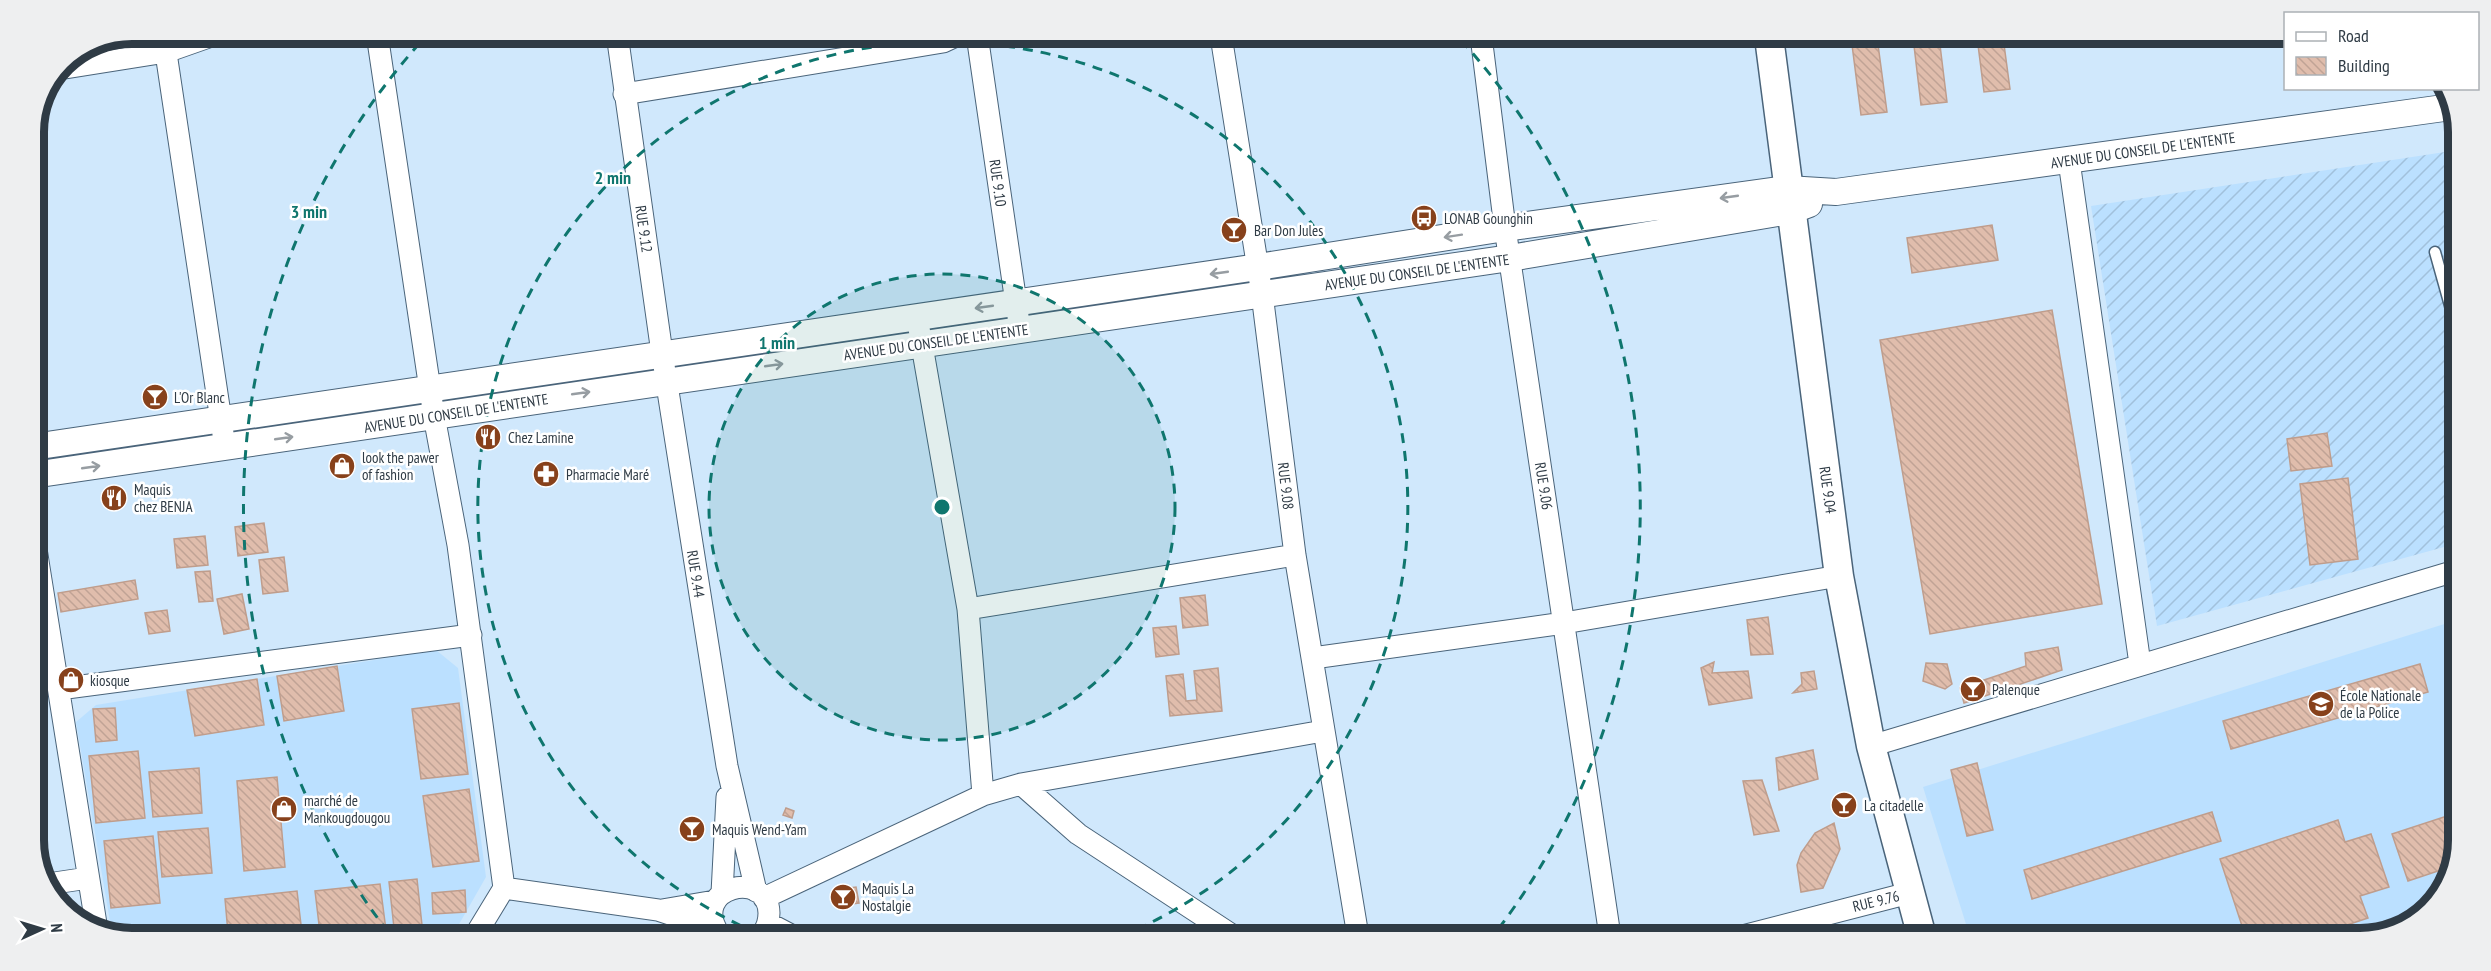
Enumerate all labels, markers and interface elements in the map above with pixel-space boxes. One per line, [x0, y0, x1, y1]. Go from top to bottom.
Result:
legend [2284, 12, 2479, 90]
text: Road [2338, 24, 2369, 47]
text: Building [2338, 54, 2390, 77]
street label: AVENUE DU CONSEIL DE L'ENTENTE [2050, 128, 2236, 172]
street label: RUE 9.10 [985, 158, 1011, 208]
text: 2 min [595, 166, 631, 189]
one-way arrow [1720, 192, 1740, 203]
text: 3 min [291, 200, 327, 223]
bus stop icon: LONAB Gounghin [1409, 203, 1439, 233]
street label: RUE 9.12 [631, 204, 657, 254]
place label: LONAB Gounghin [1444, 209, 1533, 228]
bar icon: Bar Don Jules [1219, 215, 1249, 245]
place label: Bar Don Jules [1254, 221, 1323, 240]
one-way arrow [1444, 231, 1463, 242]
street label: AVENUE DU CONSEIL DE L'ENTENTE [1324, 250, 1510, 294]
one-way arrow [1210, 267, 1229, 278]
one-way arrow [975, 302, 995, 313]
street label: AVENUE DU CONSEIL DE L'ENTENTE [843, 320, 1029, 364]
text: 1 min [759, 331, 795, 354]
one-way arrow [763, 360, 783, 371]
bar icon: L'Or Blanc [140, 382, 170, 412]
place label: L'Or Blanc [174, 388, 226, 407]
one-way arrow [570, 388, 590, 399]
street label: AVENUE DU CONSEIL DE L'ENTENTE [363, 389, 549, 437]
restaurant icon: Chez Lamine [473, 422, 503, 452]
place label: Chez Lamine [508, 428, 574, 447]
one-way arrow [274, 433, 293, 444]
place label: look the pawer of fashion [362, 448, 440, 484]
shop icon: look the pawer of fashion [327, 451, 357, 481]
pharmacy icon: Pharmacie Maré [531, 459, 561, 489]
one-way arrow [81, 461, 100, 472]
street label: RUE 9.08 [1274, 461, 1298, 511]
street label: RUE 9.06 [1531, 461, 1557, 511]
place label: Pharmacie Maré [566, 465, 649, 484]
street label: RUE 9.04 [1815, 465, 1841, 515]
place label: Maquis chez BENJA [134, 480, 193, 516]
restaurant icon: Maquis chez BENJA [99, 483, 129, 513]
centre of rings [932, 497, 952, 517]
street label: RUE 9.44 [683, 549, 709, 599]
shop icon: kiosque [56, 665, 86, 695]
place label: kiosque [90, 671, 130, 690]
bar icon: Palenque [1958, 674, 1988, 704]
place label: Palenque [1992, 680, 2040, 699]
place label: École Nationale de la Police [2340, 686, 2421, 722]
school or university icon: École Nationale de la Police [2306, 689, 2336, 719]
bar icon: La citadelle [1829, 790, 1859, 820]
place label: marché de Mankougdougou [304, 791, 390, 827]
shop icon: marché de Mankougdougou [269, 794, 299, 824]
place label: La citadelle [1864, 796, 1924, 815]
bar icon: Maquis Wend-Yam [677, 814, 707, 844]
place label: Maquis Wend-Yam [712, 820, 807, 839]
place label: Maquis La Nostalgie [862, 879, 914, 915]
bar icon: Maquis La Nostalgie [828, 882, 858, 912]
street label: RUE 9.76 [1851, 886, 1902, 916]
north arrow [12, 899, 72, 959]
text: N [47, 923, 67, 933]

